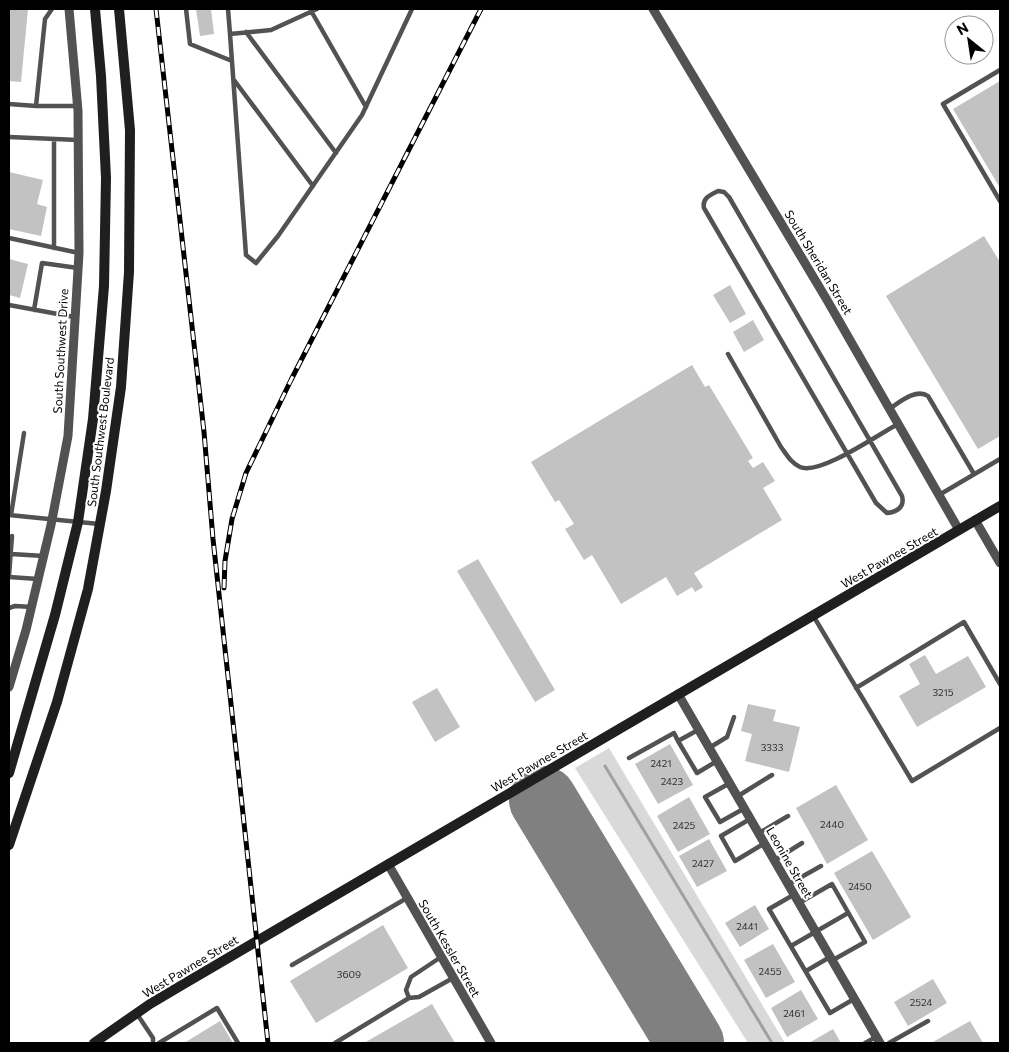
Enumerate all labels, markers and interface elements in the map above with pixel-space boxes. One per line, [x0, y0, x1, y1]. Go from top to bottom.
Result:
north arrow [944, 15, 994, 65]
text: N [953, 18, 971, 38]
street label: South Sheridan Street [782, 207, 856, 317]
street label: South Southwest Drive [50, 288, 70, 414]
street label: South Southwest Boulevard [84, 356, 116, 508]
street label: West Pawnee Street [838, 524, 940, 590]
house number: 3215 [932, 686, 954, 698]
street label: West Pawnee Street [488, 728, 590, 794]
house number: 3333 [761, 741, 784, 753]
house number: 2421 [650, 757, 672, 769]
house number: 2423 [661, 775, 684, 787]
house number: 2440 [820, 818, 844, 830]
house number: 2425 [673, 819, 696, 831]
street label: Leonine Street [764, 824, 816, 900]
house number: 2427 [692, 857, 714, 869]
house number: 2450 [848, 880, 872, 892]
street label: South Kessler Street [416, 897, 484, 999]
house number: 2441 [736, 920, 758, 932]
street label: West Pawnee Street [140, 932, 241, 1000]
house number: 2455 [759, 965, 782, 977]
house number: 3609 [337, 968, 361, 980]
house number: 2524 [910, 996, 932, 1008]
house number: 2461 [783, 1007, 805, 1019]

